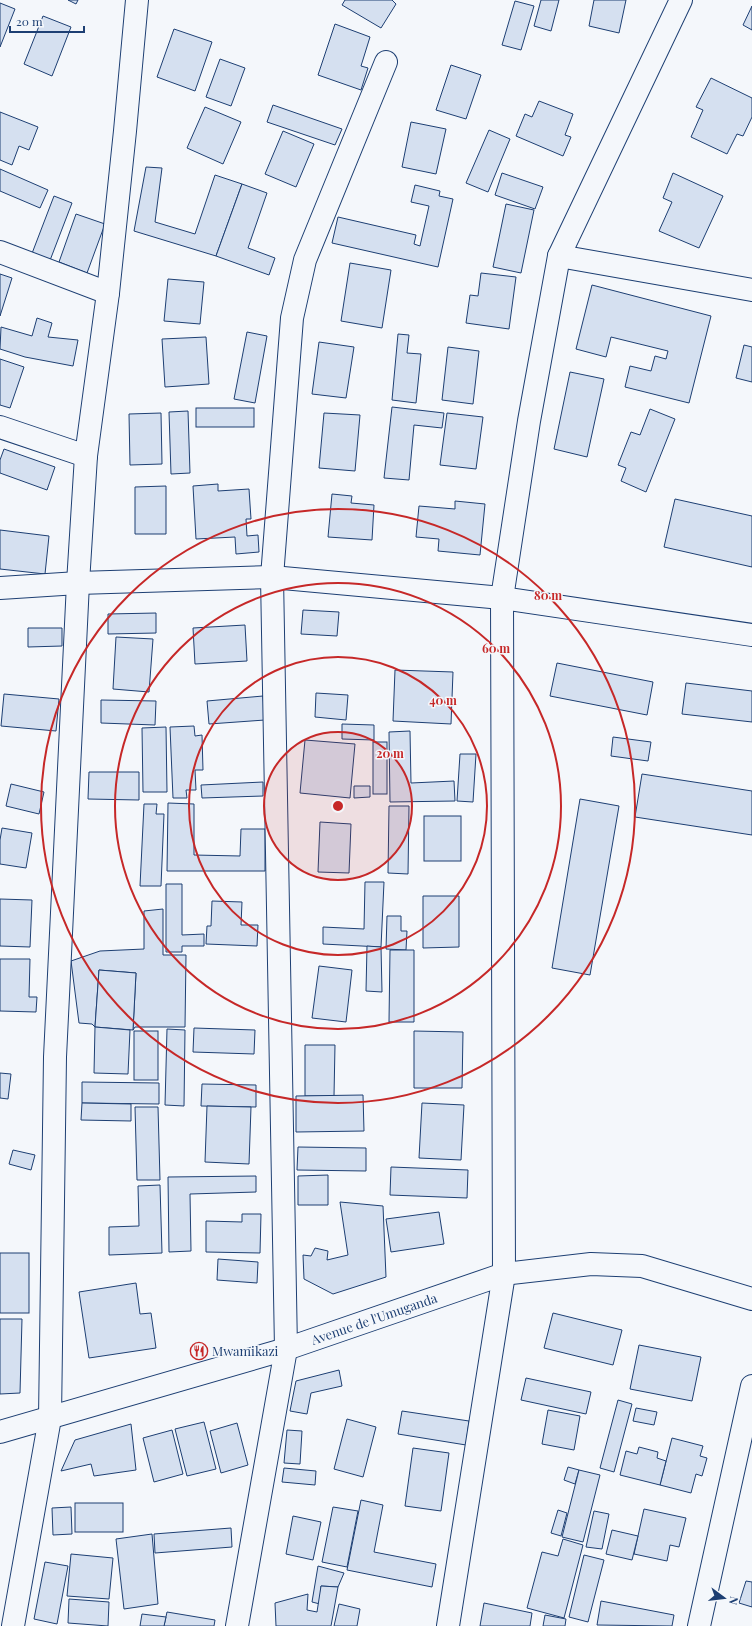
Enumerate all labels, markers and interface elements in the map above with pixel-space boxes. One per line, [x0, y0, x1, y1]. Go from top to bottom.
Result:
scale bar [10, 8, 84, 34]
text: 20 m [16, 13, 43, 29]
text: 80 m [534, 587, 562, 603]
text: 60 m [482, 640, 510, 656]
text: 40 m [429, 692, 457, 708]
text: 20 m [376, 745, 404, 761]
centre of rings [331, 799, 345, 813]
street label: Avenue de l'Umuganda [308, 1289, 440, 1348]
restaurant icon: Mwamikazi [189, 1341, 209, 1361]
place label: Mwamikazi [212, 1342, 279, 1359]
north arrow [704, 1578, 744, 1618]
text: N [726, 1595, 742, 1607]

